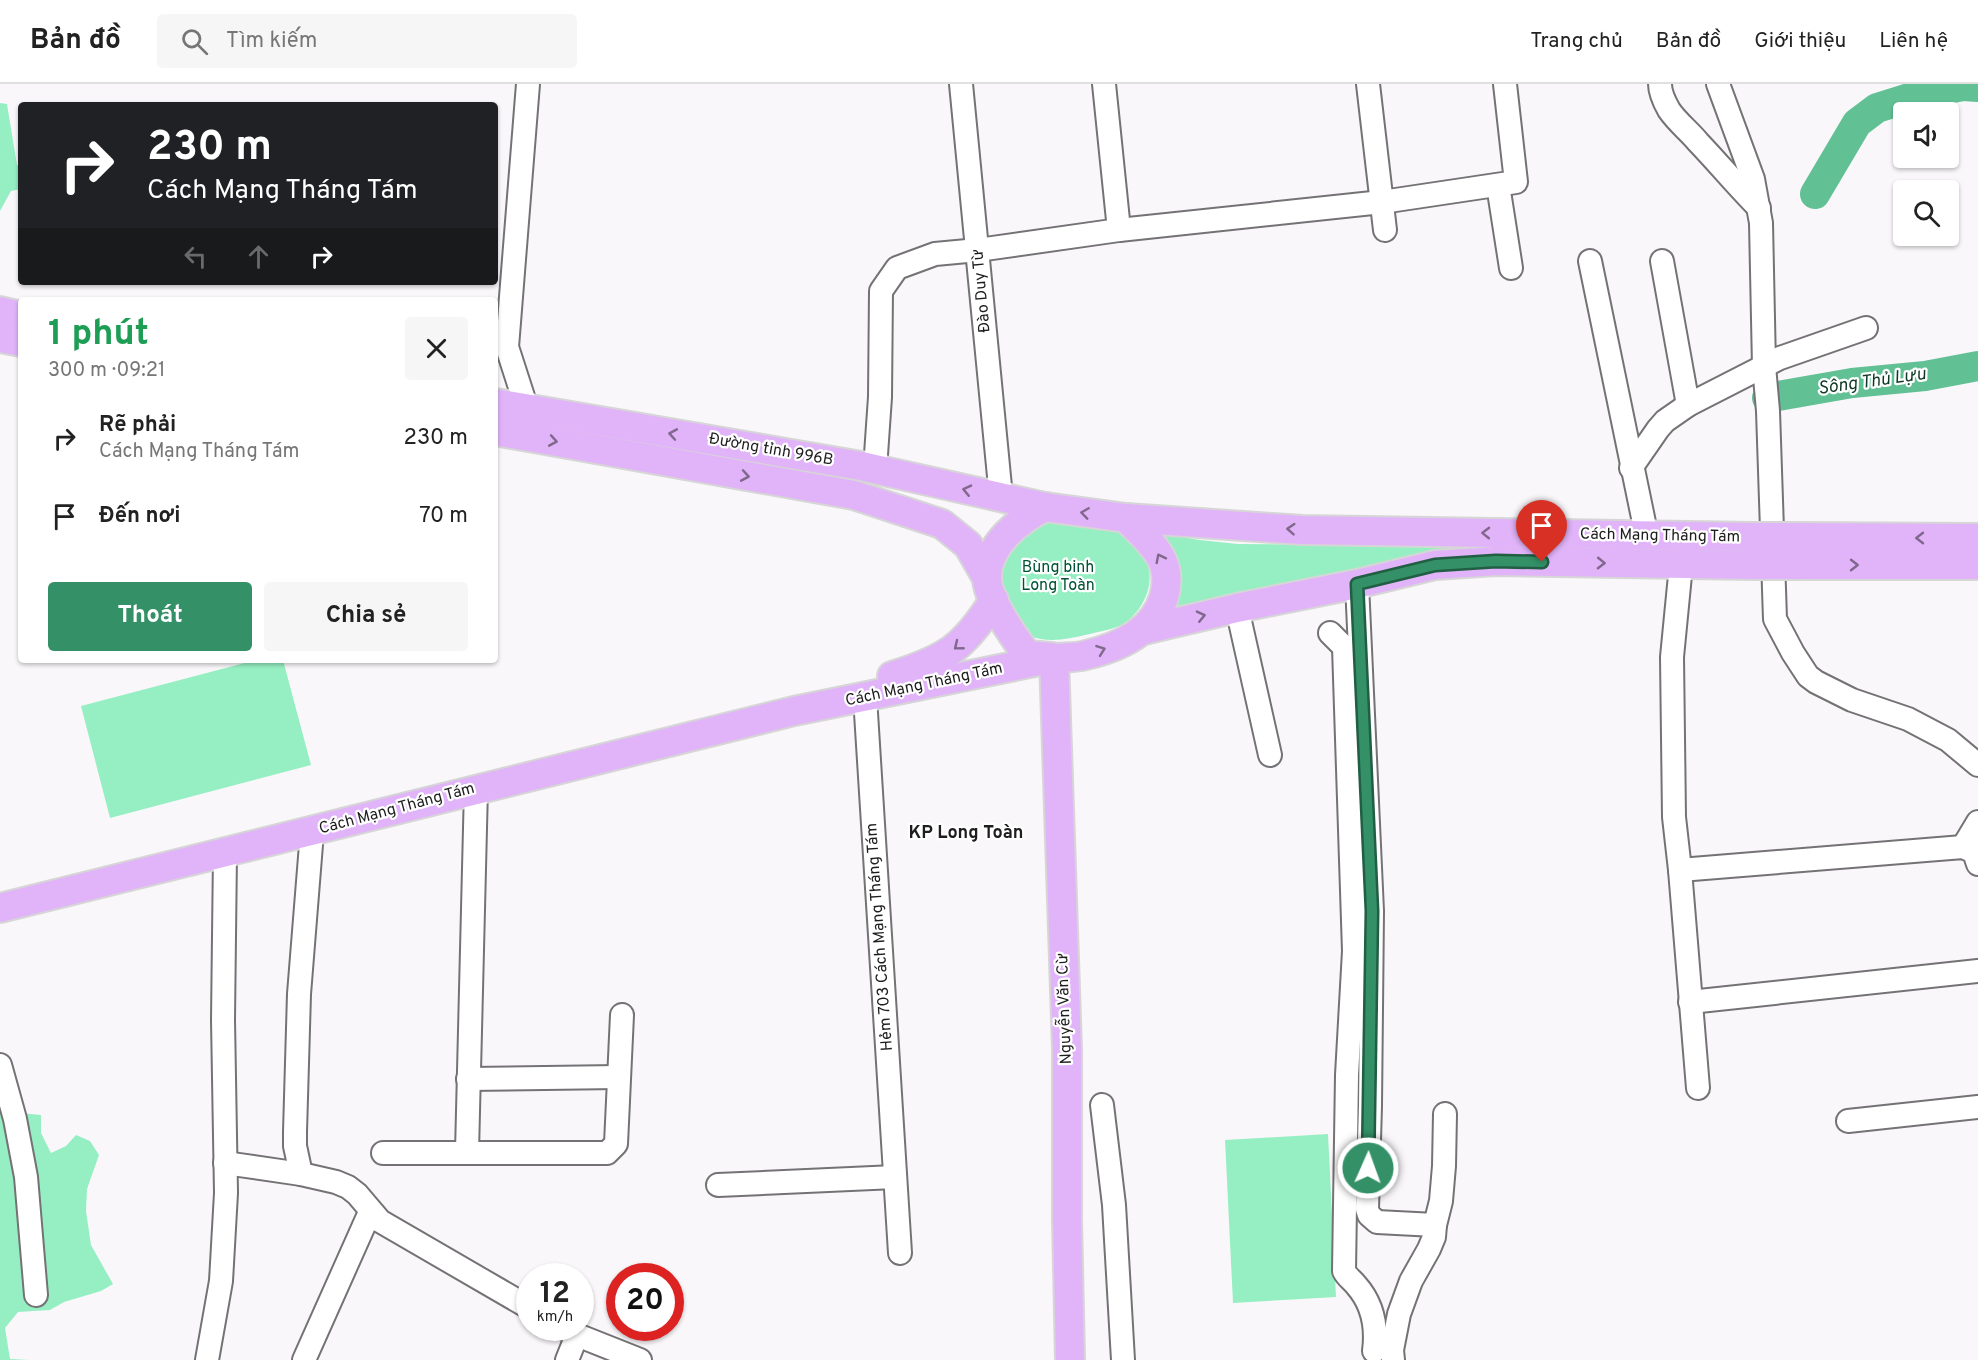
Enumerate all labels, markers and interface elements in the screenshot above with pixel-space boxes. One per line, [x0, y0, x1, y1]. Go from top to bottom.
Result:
search box [157, 14, 577, 68]
text: Bản đồ [30, 23, 121, 59]
icon: search [178, 25, 211, 58]
text: Tìm kiếm [226, 28, 317, 55]
text: Trang chủ [1530, 28, 1623, 55]
text: Bản đồ [1656, 28, 1721, 55]
text: Giới thiệu [1754, 28, 1846, 55]
text: Liên hệ [1879, 28, 1948, 55]
map controls [1893, 102, 1959, 246]
button: sound [1893, 102, 1959, 168]
text: 230 m [147, 122, 272, 175]
icon: right [48, 126, 126, 204]
text: Cách Mạng Tháng Tám [147, 174, 418, 208]
button: search [1893, 180, 1959, 246]
icon: left [179, 240, 212, 273]
icon: ahead [242, 240, 275, 273]
icon: right [305, 240, 338, 273]
street label: Đào Duy Từ [968, 249, 996, 333]
text: 1 phút [48, 312, 149, 358]
button: close [405, 317, 468, 380]
text: 300 m · 09:21 [48, 358, 165, 384]
water label: Sông Thủ Lựu [1817, 363, 1928, 401]
text: Rẽ phải [99, 412, 176, 439]
icon: right [48, 422, 81, 455]
text: 230 m [404, 425, 468, 452]
one-way arrow [668, 428, 677, 440]
street label: Đường tỉnh 996B [707, 429, 835, 471]
one-way arrow [547, 434, 557, 447]
text: Cách Mạng Tháng Tám [99, 439, 299, 465]
one-way arrow [739, 469, 749, 482]
one-way arrow [963, 484, 973, 497]
icon: arrive [48, 500, 81, 533]
pin [1516, 500, 1567, 562]
text: Đến nơi [99, 503, 180, 530]
text: 70 m [419, 503, 468, 530]
one-way arrow [1081, 507, 1090, 519]
icon: arrive [1525, 509, 1558, 542]
one-way arrow [1286, 523, 1295, 536]
street label: Cách Mạng Tháng Tám [1580, 525, 1740, 547]
one-way arrow [1481, 527, 1490, 539]
one-way arrow [1915, 532, 1924, 544]
one-way arrow [1155, 553, 1167, 564]
one-way arrow [1596, 557, 1605, 570]
park label: Bùng binh Long Toàn [1021, 558, 1095, 596]
one-way arrow [1850, 559, 1859, 571]
button: Thoát [48, 582, 252, 651]
button: Chia sẻ [264, 582, 468, 651]
one-way arrow [1196, 611, 1206, 624]
one-way arrow [954, 638, 965, 649]
one-way arrow [1095, 644, 1106, 657]
street label: Cách Mạng Tháng Tám [844, 659, 1004, 711]
street label: Cách Mạng Tháng Tám [317, 779, 477, 839]
street label: Hẻm 703 Cách Mạng Tháng Tám [862, 822, 898, 1052]
district label: KP Long Toàn [909, 822, 1023, 845]
street label: Nguyễn Văn Cừ [1051, 953, 1077, 1065]
position arrow [1336, 1136, 1400, 1200]
speed limit sign: 20 [606, 1263, 684, 1341]
text: 12 [540, 1276, 570, 1313]
text: km/h [537, 1308, 573, 1327]

